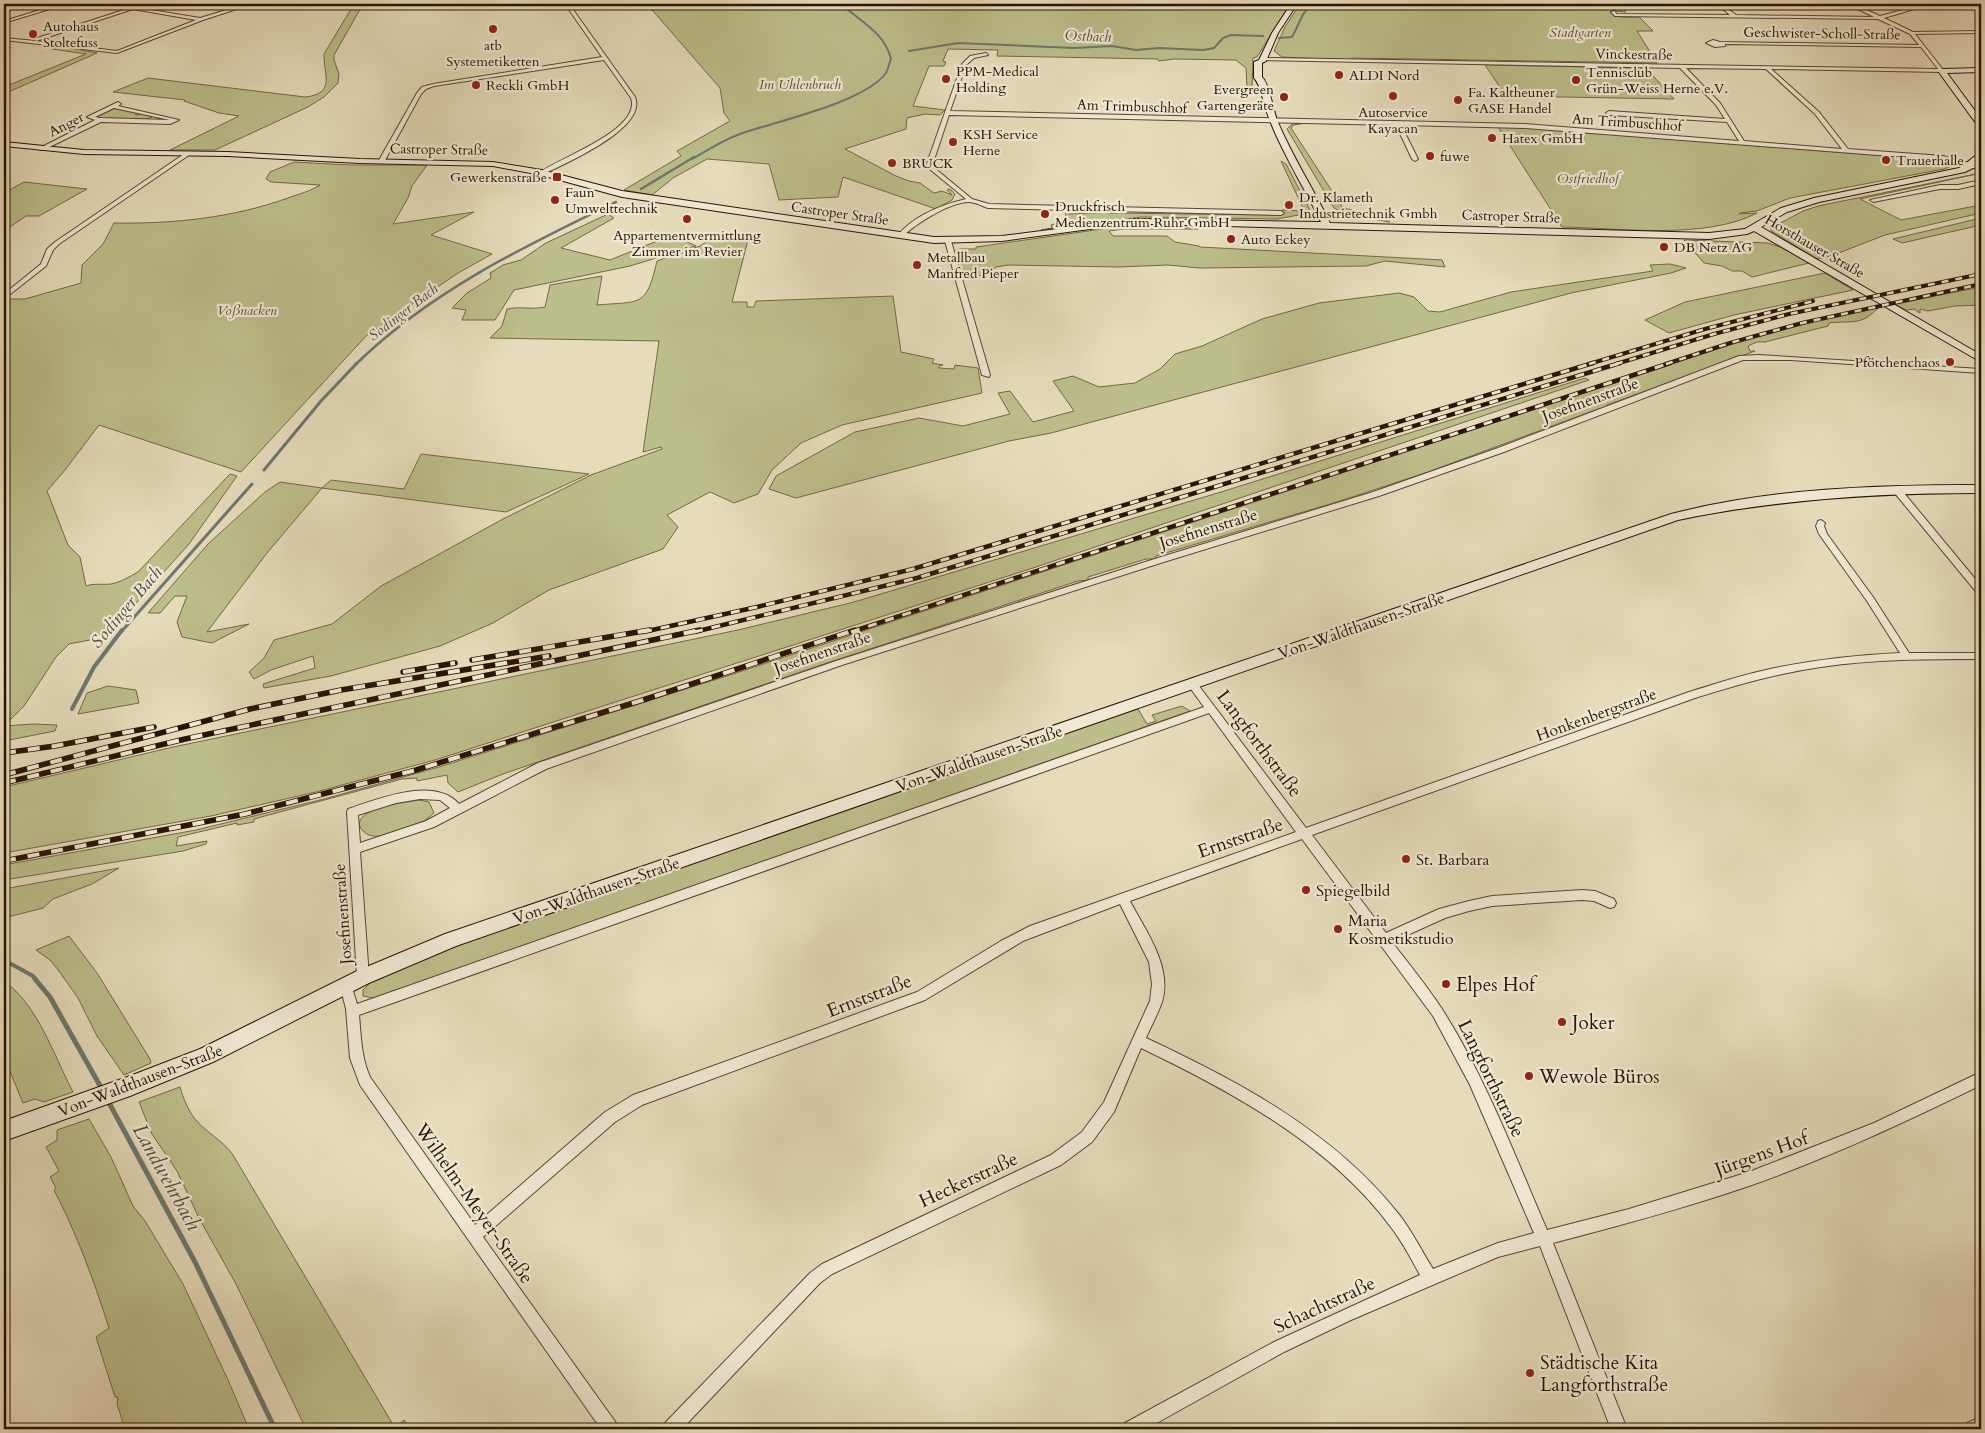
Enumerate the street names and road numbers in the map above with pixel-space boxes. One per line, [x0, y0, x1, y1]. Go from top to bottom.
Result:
street label: Geschwister-Scholl-Straße [1743, 23, 1901, 44]
street label: Vinckestraße [1595, 44, 1673, 65]
street label: Am Trimbuschhof [1077, 95, 1190, 118]
street label: Anger [45, 107, 88, 141]
street label: Am Trimbuschhof [1571, 109, 1685, 136]
street label: Castroper Straße [390, 139, 488, 160]
street label: Castroper Straße [790, 197, 890, 230]
street label: Castroper Straße [1461, 205, 1561, 228]
street label: Horsthauser Straße [1761, 210, 1868, 283]
street label: Josefinenstraße [1537, 372, 1642, 428]
street label: Josefinenstraße [1155, 504, 1260, 555]
street label: Von-Waldthausen-Straße [1275, 587, 1448, 665]
street label: Josefinenstraße [769, 626, 874, 680]
street label: Honkenbergstraße [1533, 683, 1660, 747]
street label: Langforthstraße [1210, 685, 1308, 803]
street label: Von-Waldthausen-Straße [893, 720, 1066, 798]
street label: Ernststraße [1194, 811, 1287, 865]
street label: Von-Waldthausen-Straße [510, 852, 683, 930]
street label: Josefinenstraße [328, 863, 358, 967]
street label: Ernststraße [823, 968, 916, 1024]
street label: Langforthstraße [1451, 1015, 1531, 1142]
street label: Von-Waldthausen-Straße [55, 1039, 226, 1123]
street label: Wilhelm-Meyer-Straße [408, 1117, 540, 1289]
street label: Jürgens Hof [1708, 1124, 1814, 1184]
street label: Heckerstraße [915, 1146, 1022, 1214]
street label: Schachtstraße [1269, 1270, 1379, 1340]

